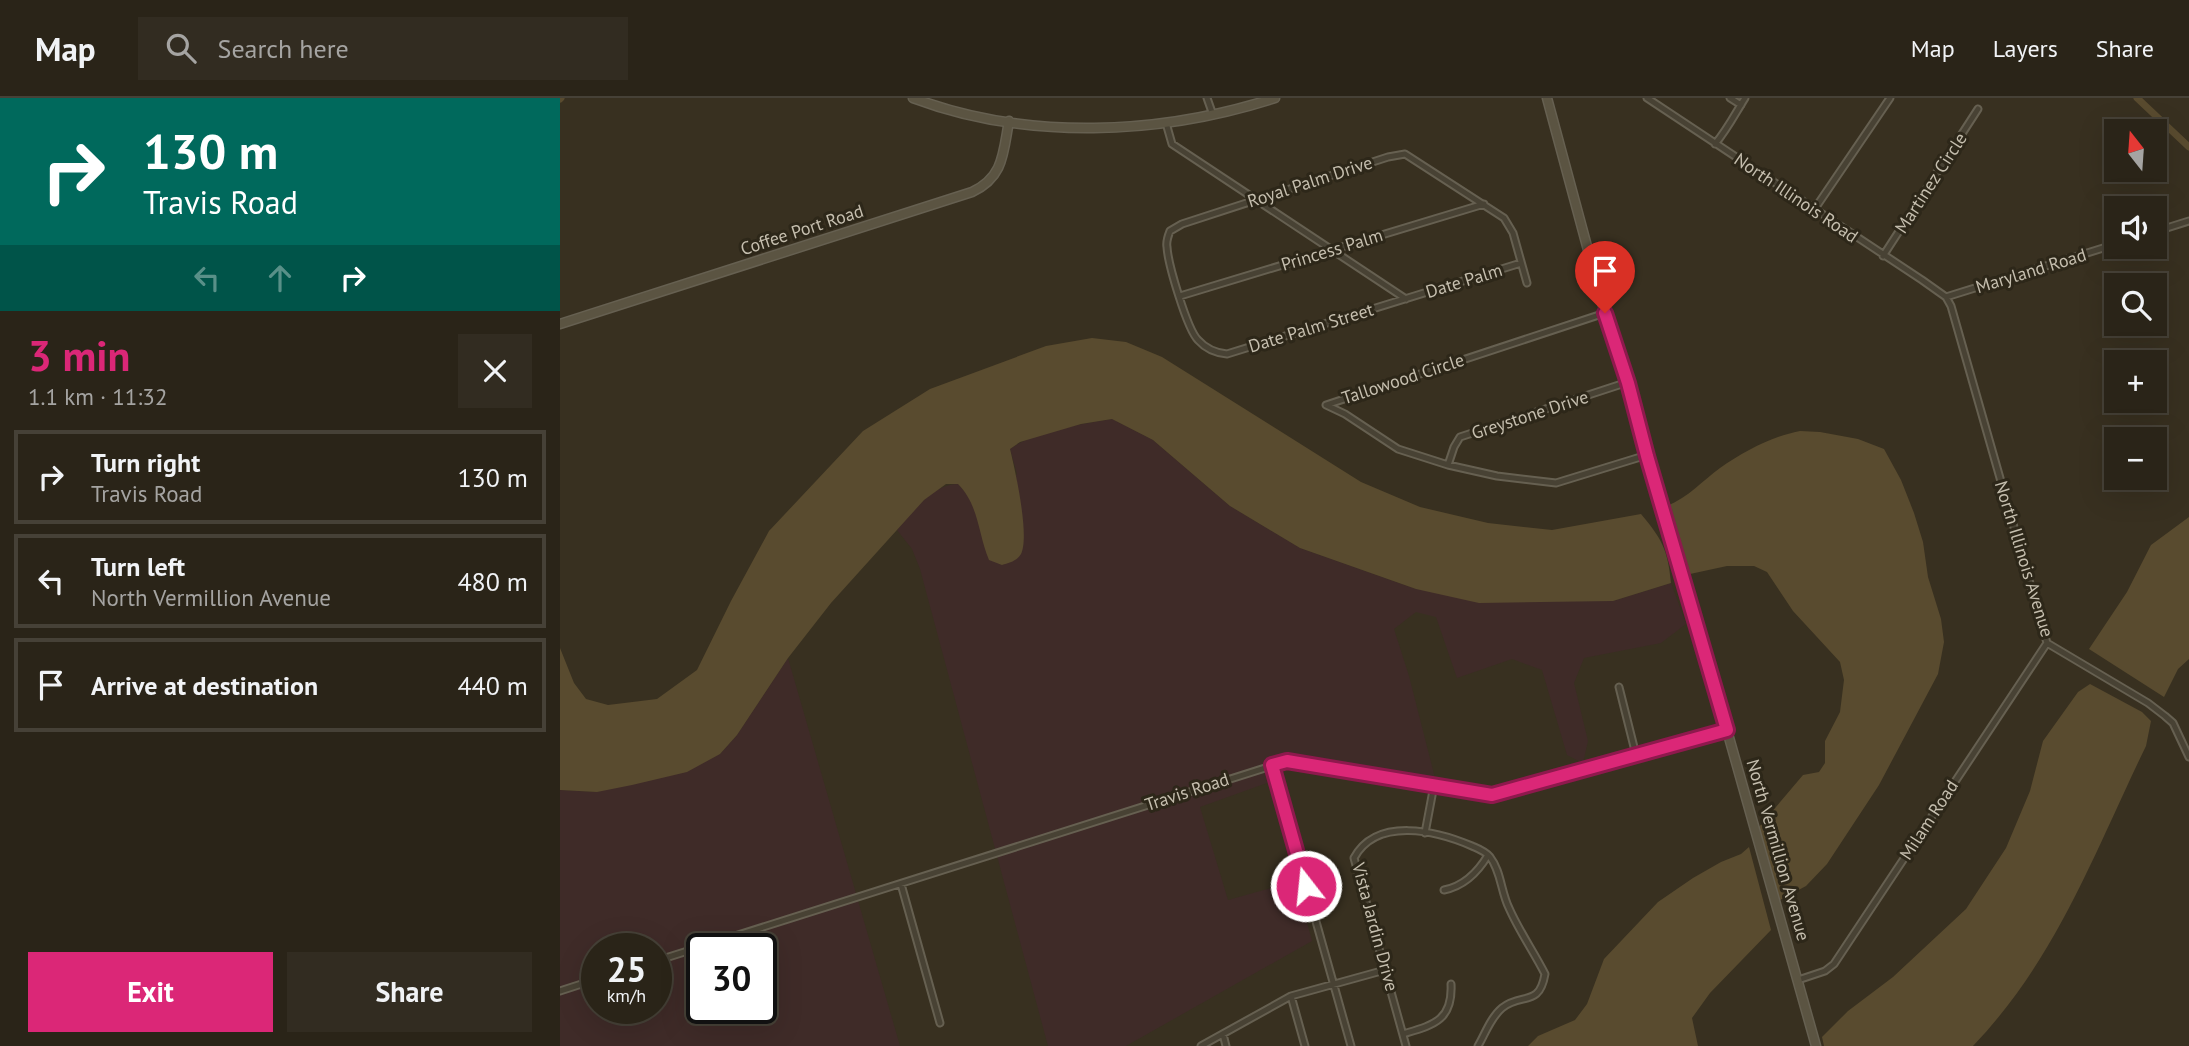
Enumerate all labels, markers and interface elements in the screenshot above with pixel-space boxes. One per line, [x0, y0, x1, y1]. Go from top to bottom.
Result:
search box [138, 17, 628, 80]
text: Map [35, 27, 96, 70]
icon: search [162, 29, 200, 67]
text: Search here [218, 32, 349, 65]
text: Map [1911, 33, 1955, 64]
text: Layers [1993, 33, 2058, 64]
text: Share [2096, 33, 2154, 64]
text: 130 m [143, 119, 278, 183]
north arrow [2104, 119, 2166, 182]
map controls [2104, 119, 2167, 490]
icon: right [28, 126, 119, 217]
street label: Martinez Circle [1889, 128, 1972, 237]
street label: North Illinois Road [1730, 148, 1863, 248]
street label: Royal Palm Drive [1244, 150, 1375, 213]
text: Travis Road [143, 181, 298, 223]
button: sound [2104, 196, 2167, 259]
street label: Coffee Port Road [737, 199, 866, 260]
street label: Princess Palm [1278, 223, 1386, 276]
pin [1575, 241, 1635, 313]
street label: Maryland Road [1973, 243, 2089, 298]
icon: arrive [1586, 252, 1624, 290]
street label: Date Palm [1423, 258, 1505, 303]
icon: left [188, 259, 226, 297]
icon: ahead [261, 259, 299, 297]
icon: right [334, 259, 372, 297]
button: search [2104, 273, 2167, 336]
street label: Date Palm Street [1246, 298, 1376, 357]
text: 3 min [28, 328, 130, 383]
button: close [458, 334, 532, 408]
street label: Tallowood Circle [1339, 348, 1467, 409]
button: + [2104, 350, 2167, 413]
text: 1.1 km · 11:32 [28, 382, 167, 411]
street label: Greystone Drive [1468, 385, 1591, 444]
button: − [2104, 427, 2167, 490]
text: Turn right [91, 446, 200, 479]
icon: right [32, 458, 70, 496]
text: 130 m [457, 461, 528, 494]
street label: North Illinois Avenue [1990, 478, 2059, 640]
text: Travis Road [91, 479, 202, 508]
text: Turn left [91, 550, 185, 583]
icon: left [32, 562, 70, 600]
text: 480 m [457, 565, 528, 598]
text: North Vermillion Avenue [91, 583, 331, 612]
icon: arrive [32, 666, 70, 704]
text: Arrive at destination [91, 669, 318, 702]
text: 440 m [457, 669, 528, 702]
street label: North Vermillion Avenue [1742, 756, 1815, 943]
street label: Travis Road [1142, 767, 1232, 816]
street label: Milam Road [1894, 775, 1963, 864]
position arrow [1269, 849, 1343, 923]
street label: Vista Jardin Drive [1347, 859, 1404, 994]
speed limit sign: 30 [686, 933, 777, 1024]
text: 25 [607, 946, 646, 992]
button: Exit [28, 952, 273, 1032]
button: Share [287, 952, 532, 1032]
text: km/h [607, 984, 646, 1007]

